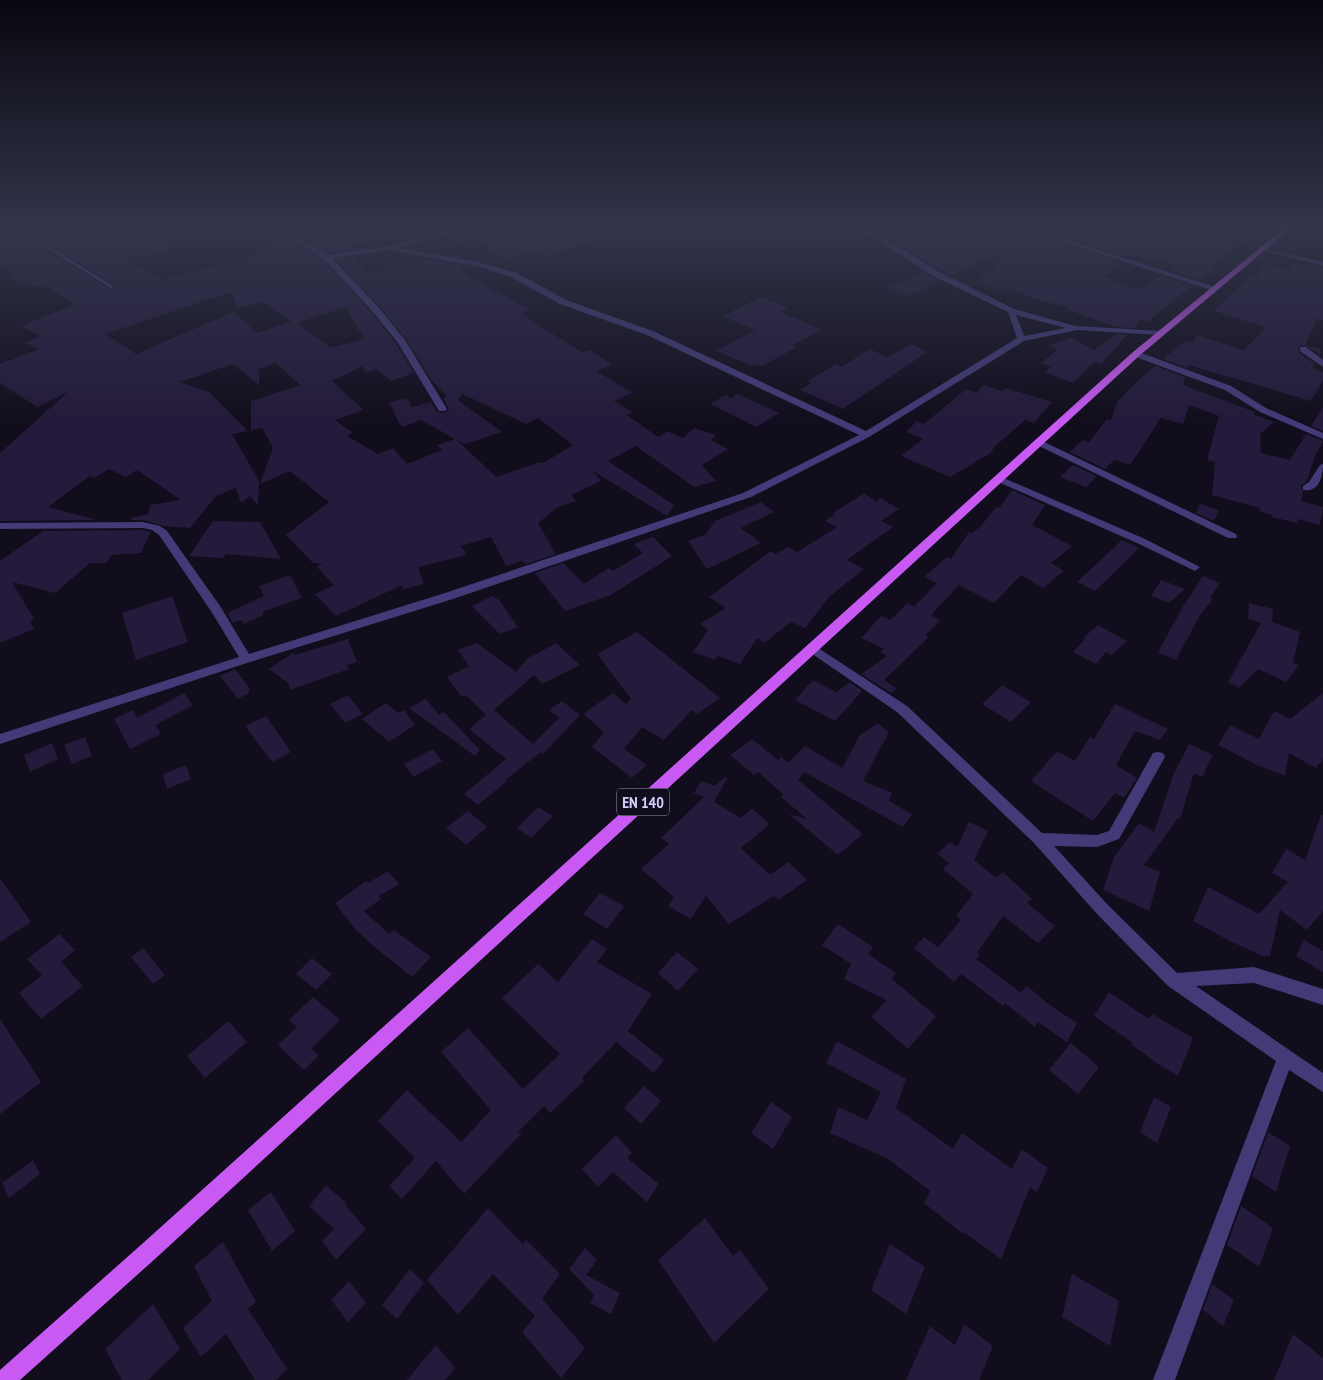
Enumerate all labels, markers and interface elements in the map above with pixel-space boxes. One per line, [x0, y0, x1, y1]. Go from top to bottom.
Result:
road number: EN 140 [617, 789, 669, 816]

